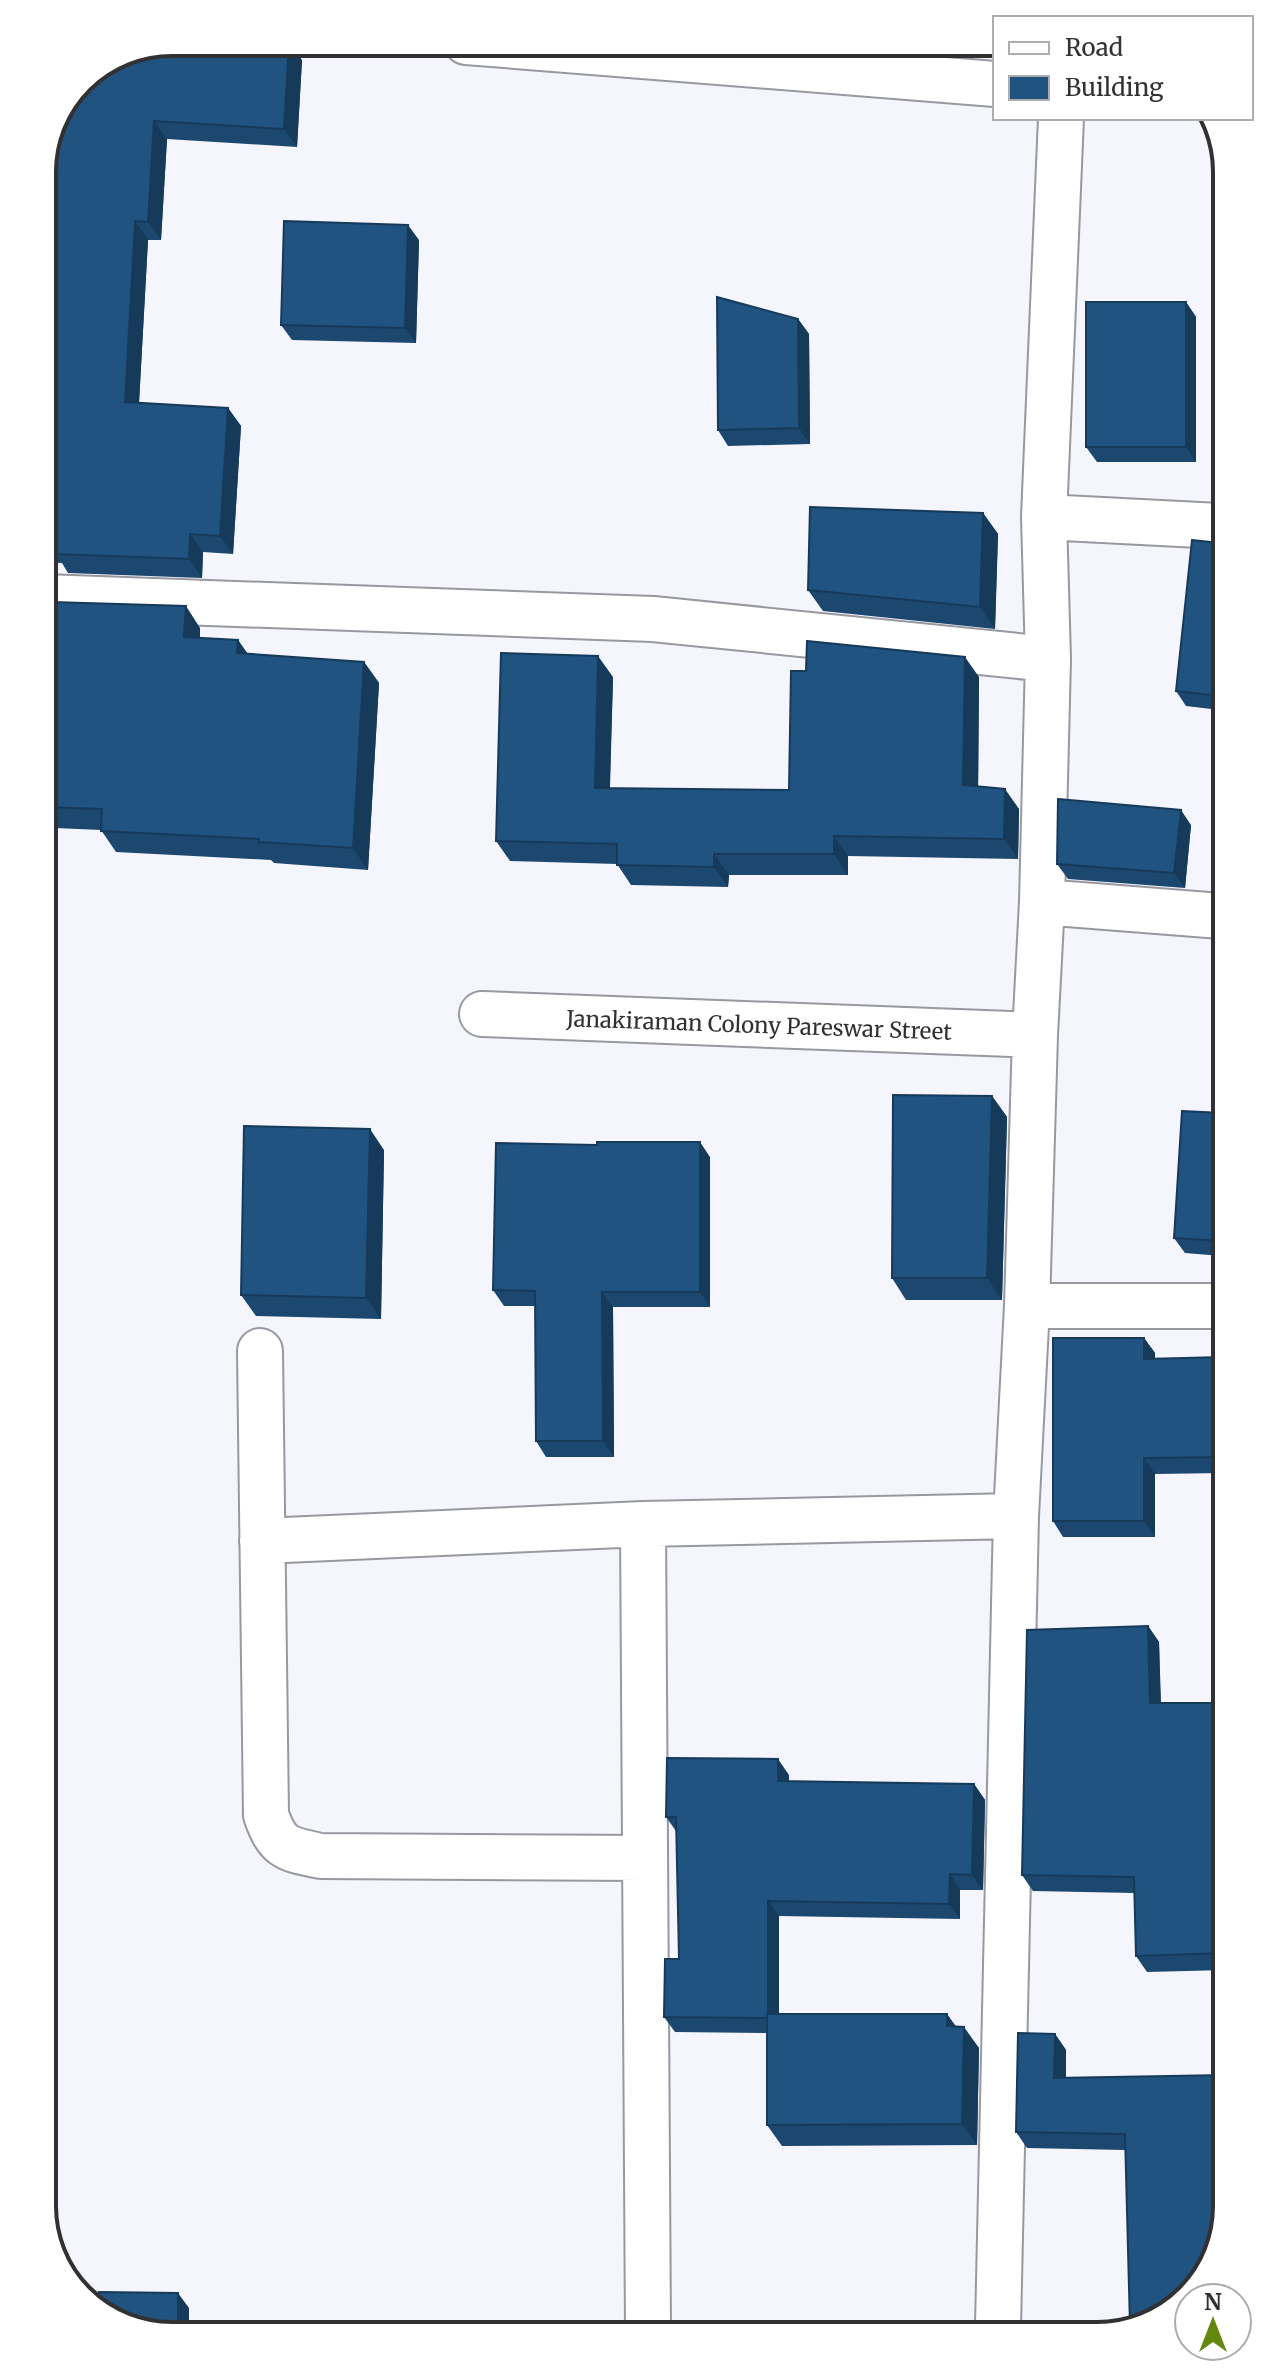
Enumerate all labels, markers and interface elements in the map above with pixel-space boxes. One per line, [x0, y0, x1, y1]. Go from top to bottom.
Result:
legend [993, 16, 1253, 120]
text: Road [1065, 32, 1123, 63]
text: Building [1065, 72, 1164, 103]
street label: Janakiraman Colony Pareswar Street [565, 1004, 953, 1046]
north arrow [1173, 2282, 1253, 2362]
text: N [1204, 2288, 1222, 2316]

